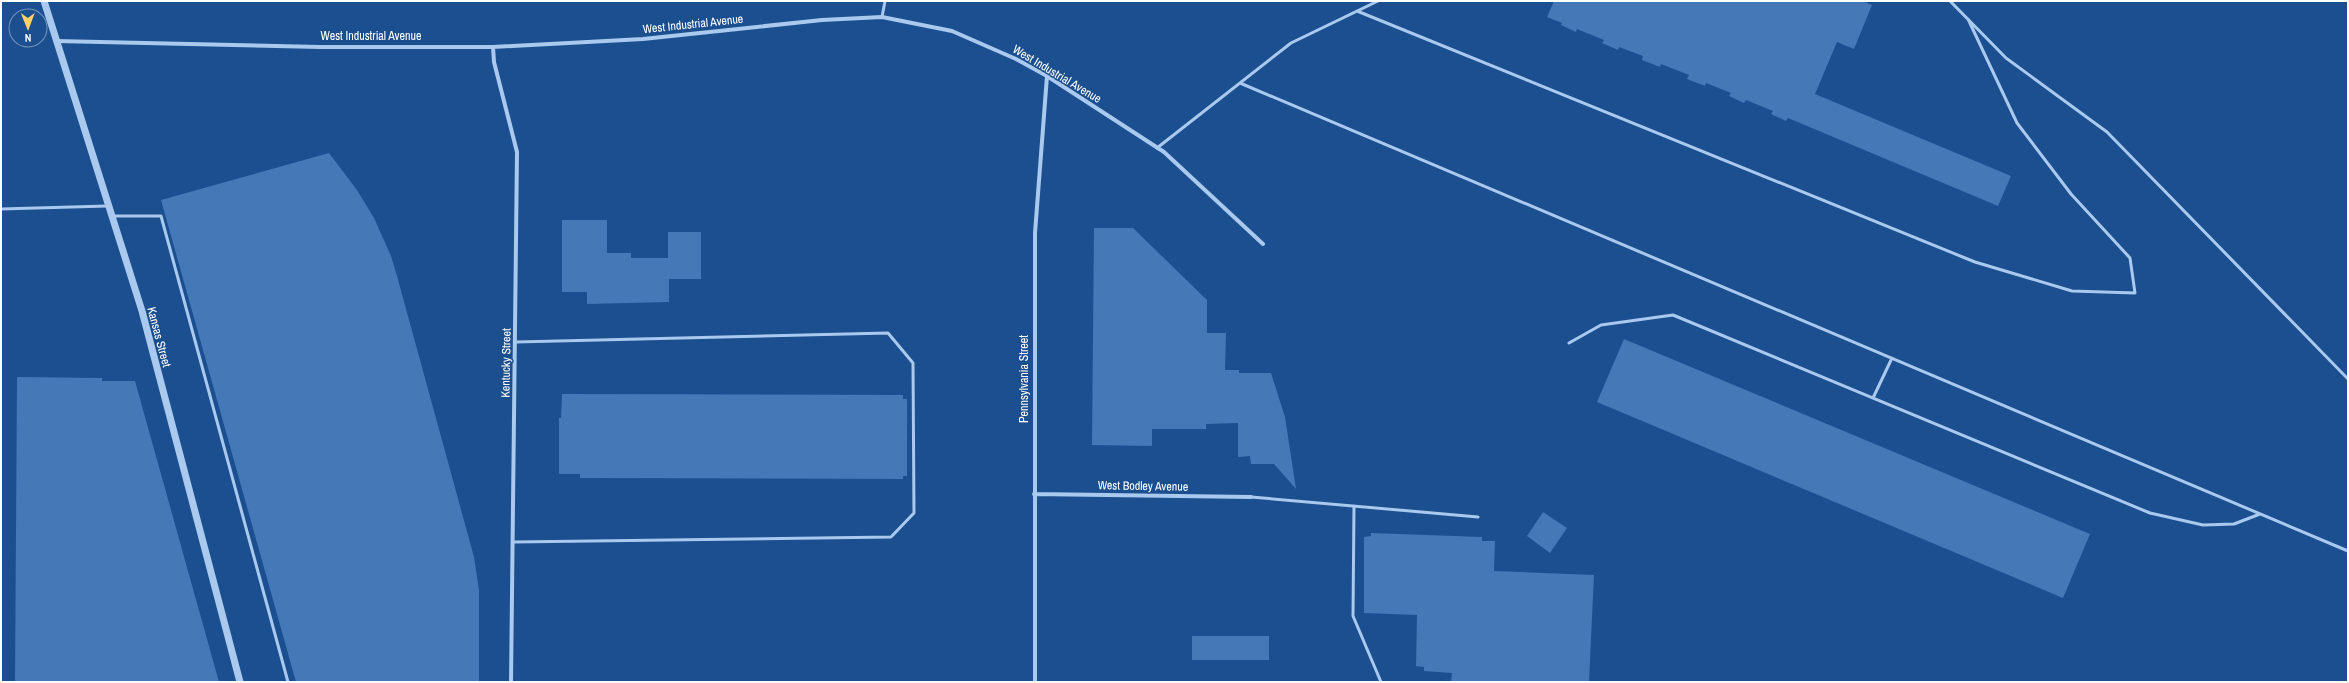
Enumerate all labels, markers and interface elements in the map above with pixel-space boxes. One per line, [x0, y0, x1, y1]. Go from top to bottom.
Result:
north arrow [8, 8, 48, 48]
street label: West Industrial Avenue [642, 11, 744, 37]
street label: West Industrial Avenue [321, 28, 421, 44]
text: N [25, 31, 32, 45]
street label: West Industrial Avenue [1010, 41, 1104, 107]
street label: Kansas Street [143, 305, 175, 369]
street label: Kentucky Street [497, 328, 515, 398]
street label: Pennsylvania Street [1016, 335, 1032, 423]
street label: West Bodley Avenue [1098, 477, 1188, 495]

